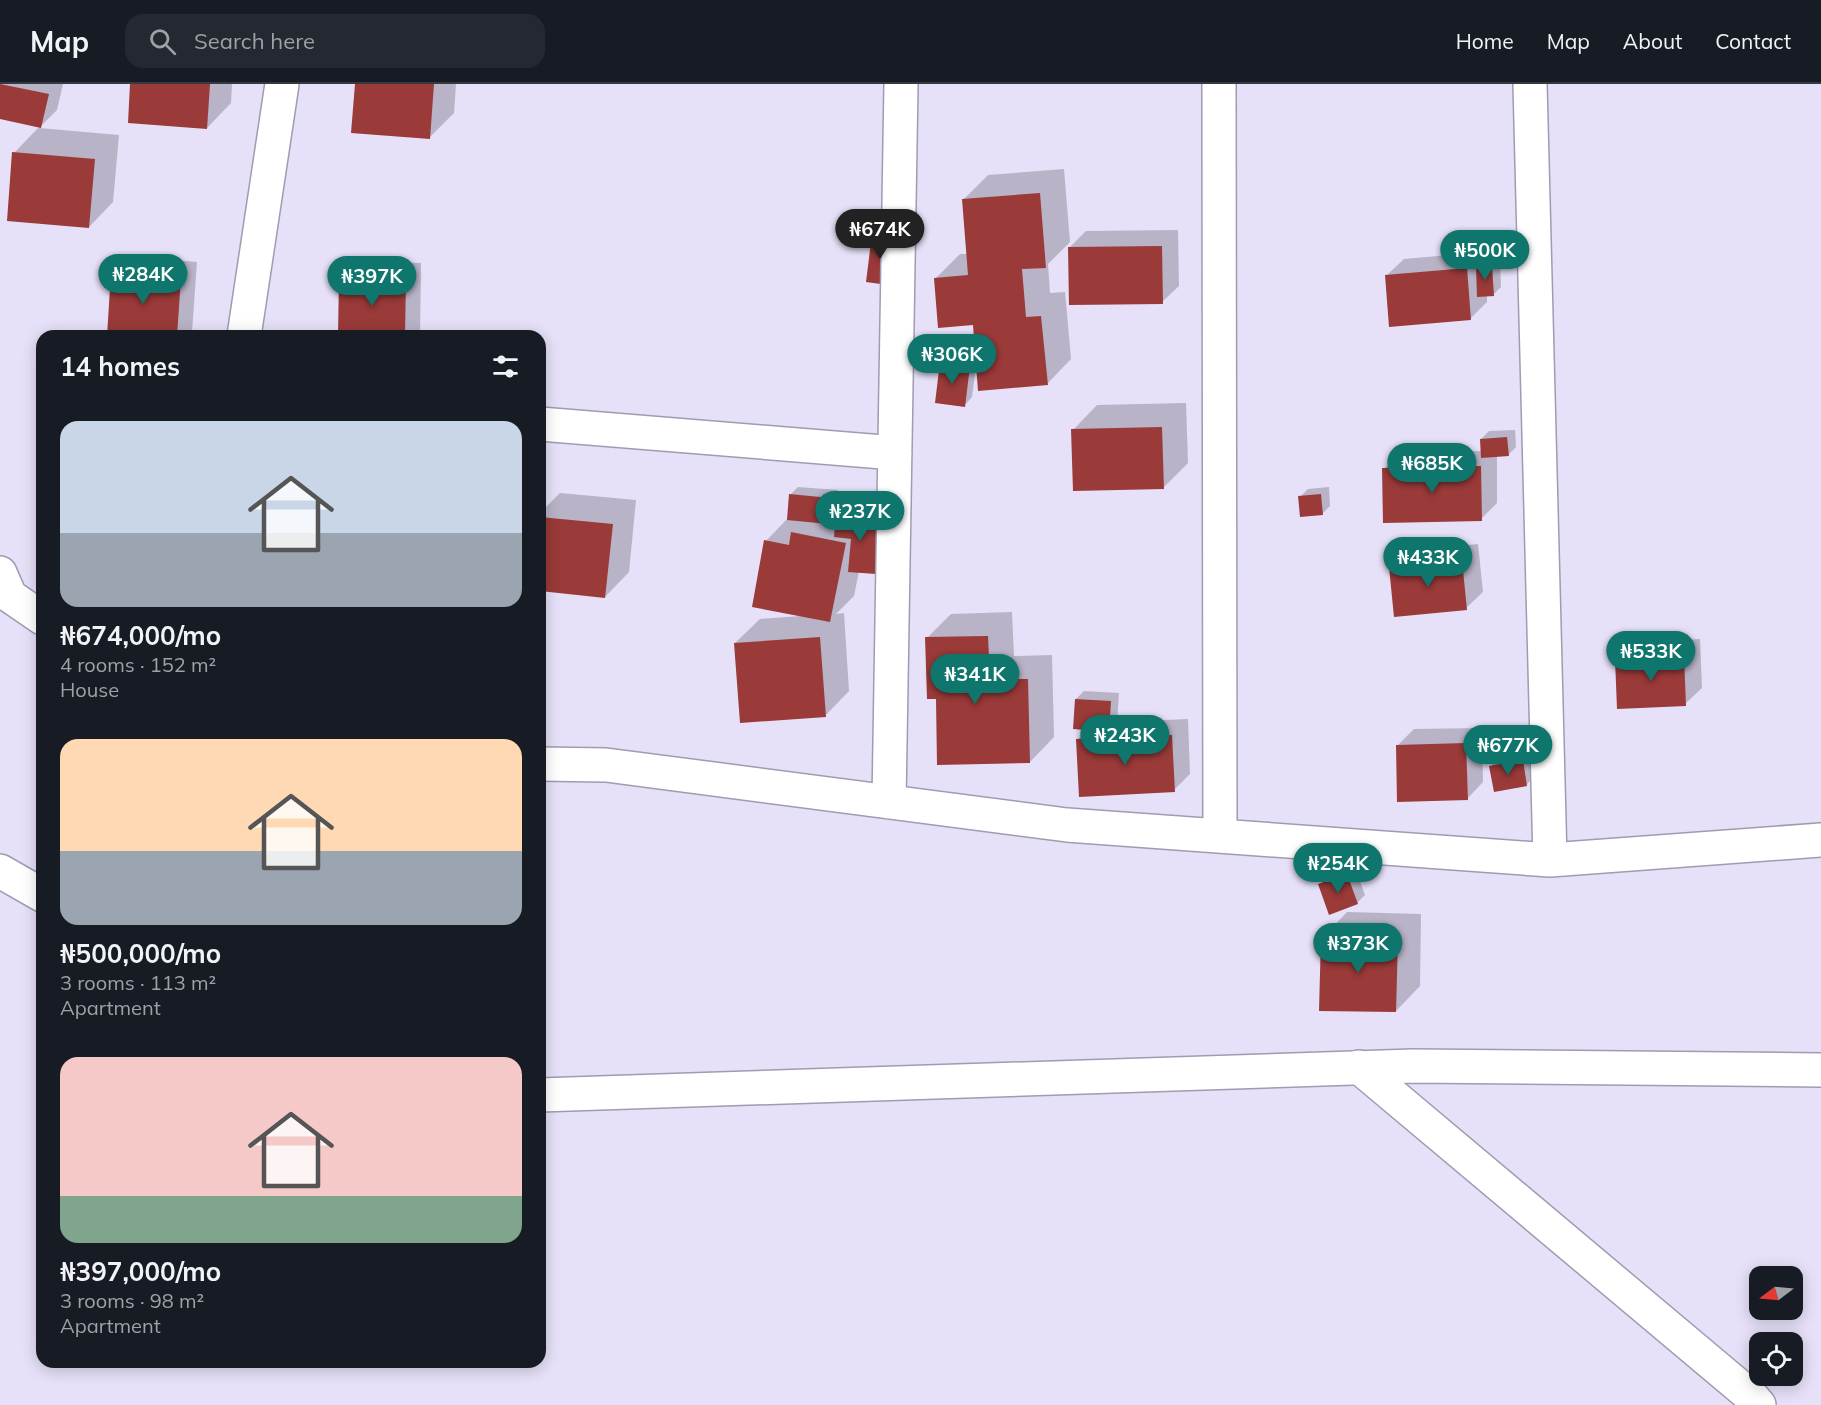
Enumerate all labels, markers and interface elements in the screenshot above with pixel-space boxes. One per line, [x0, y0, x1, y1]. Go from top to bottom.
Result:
search box [125, 14, 545, 68]
text: Map [30, 24, 89, 59]
icon: search [146, 25, 179, 58]
text: Search here [194, 27, 315, 55]
text: Home [1456, 28, 1514, 54]
text: Map [1547, 28, 1590, 54]
text: About [1623, 28, 1682, 54]
text: Contact [1715, 28, 1791, 54]
pin: ₦674K [838, 209, 922, 260]
text: ₦674K [849, 216, 911, 241]
pin: ₦500K [1443, 230, 1527, 281]
text: ₦500K [1454, 237, 1516, 262]
pin: ₦284K [101, 254, 185, 305]
pin: ₦397K [330, 256, 414, 307]
text: ₦284K [112, 261, 174, 286]
text: ₦397K [341, 263, 403, 288]
pin: ₦306K [910, 334, 994, 385]
text: ₦306K [921, 341, 983, 366]
text: 14 homes [60, 350, 180, 383]
icon: filters [489, 350, 522, 383]
pin: ₦685K [1390, 443, 1474, 494]
text: ₦685K [1401, 450, 1463, 475]
icon: home [237, 460, 345, 568]
pin: ₦237K [818, 491, 902, 542]
text: ₦237K [829, 498, 891, 523]
pin: ₦433K [1386, 537, 1470, 588]
text: ₦433K [1397, 544, 1459, 569]
text: ₦674,000/mo [60, 619, 221, 652]
pin: ₦533K [1609, 631, 1693, 682]
text: ₦533K [1620, 638, 1682, 663]
text: 4 rooms · 152 m² [60, 652, 216, 677]
pin: ₦341K [933, 654, 1017, 705]
text: ₦341K [944, 661, 1006, 686]
text: House [60, 677, 119, 702]
pin: ₦243K [1083, 715, 1167, 766]
text: ₦243K [1094, 722, 1156, 747]
pin: ₦677K [1466, 725, 1550, 776]
text: ₦677K [1477, 732, 1539, 757]
icon: home [237, 778, 345, 886]
pin: ₦254K [1296, 843, 1380, 894]
text: ₦254K [1307, 850, 1369, 875]
pin: ₦373K [1316, 923, 1400, 974]
text: ₦373K [1327, 930, 1389, 955]
text: ₦500,000/mo [60, 937, 221, 970]
text: 3 rooms · 113 m² [60, 970, 216, 995]
text: Apartment [60, 995, 161, 1020]
icon: home [237, 1096, 345, 1204]
text: ₦397,000/mo [60, 1255, 221, 1288]
north arrow [1749, 1266, 1803, 1320]
map controls [1749, 1266, 1803, 1386]
text: 3 rooms · 98 m² [60, 1288, 204, 1313]
text: Apartment [60, 1313, 161, 1338]
button: locate [1749, 1332, 1803, 1386]

